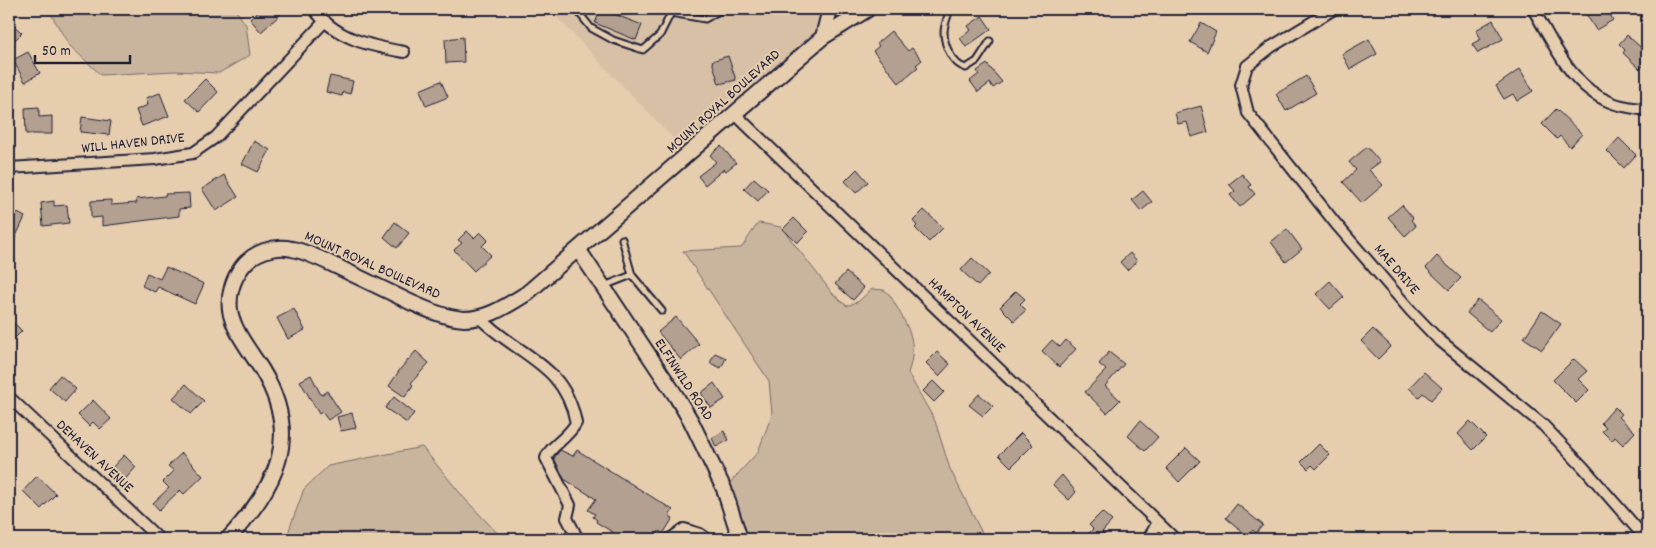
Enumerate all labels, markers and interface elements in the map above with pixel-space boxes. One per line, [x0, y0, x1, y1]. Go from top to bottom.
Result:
scale bar [35, 32, 130, 64]
text: 50 m [42, 41, 71, 63]
street label: MOUNT ROYAL BOULEVARD [662, 44, 786, 159]
street label: WILL HAVEN DRIVE [80, 128, 186, 160]
street label: MOUNT ROYAL BOULEVARD [300, 226, 444, 306]
street label: MAE DRIVE [1368, 240, 1424, 300]
street label: HAMPTON AVENUE [922, 273, 1010, 359]
street label: ELFINWILD ROAD [648, 335, 718, 426]
street label: DEHAVEN AVENUE [50, 415, 138, 499]

